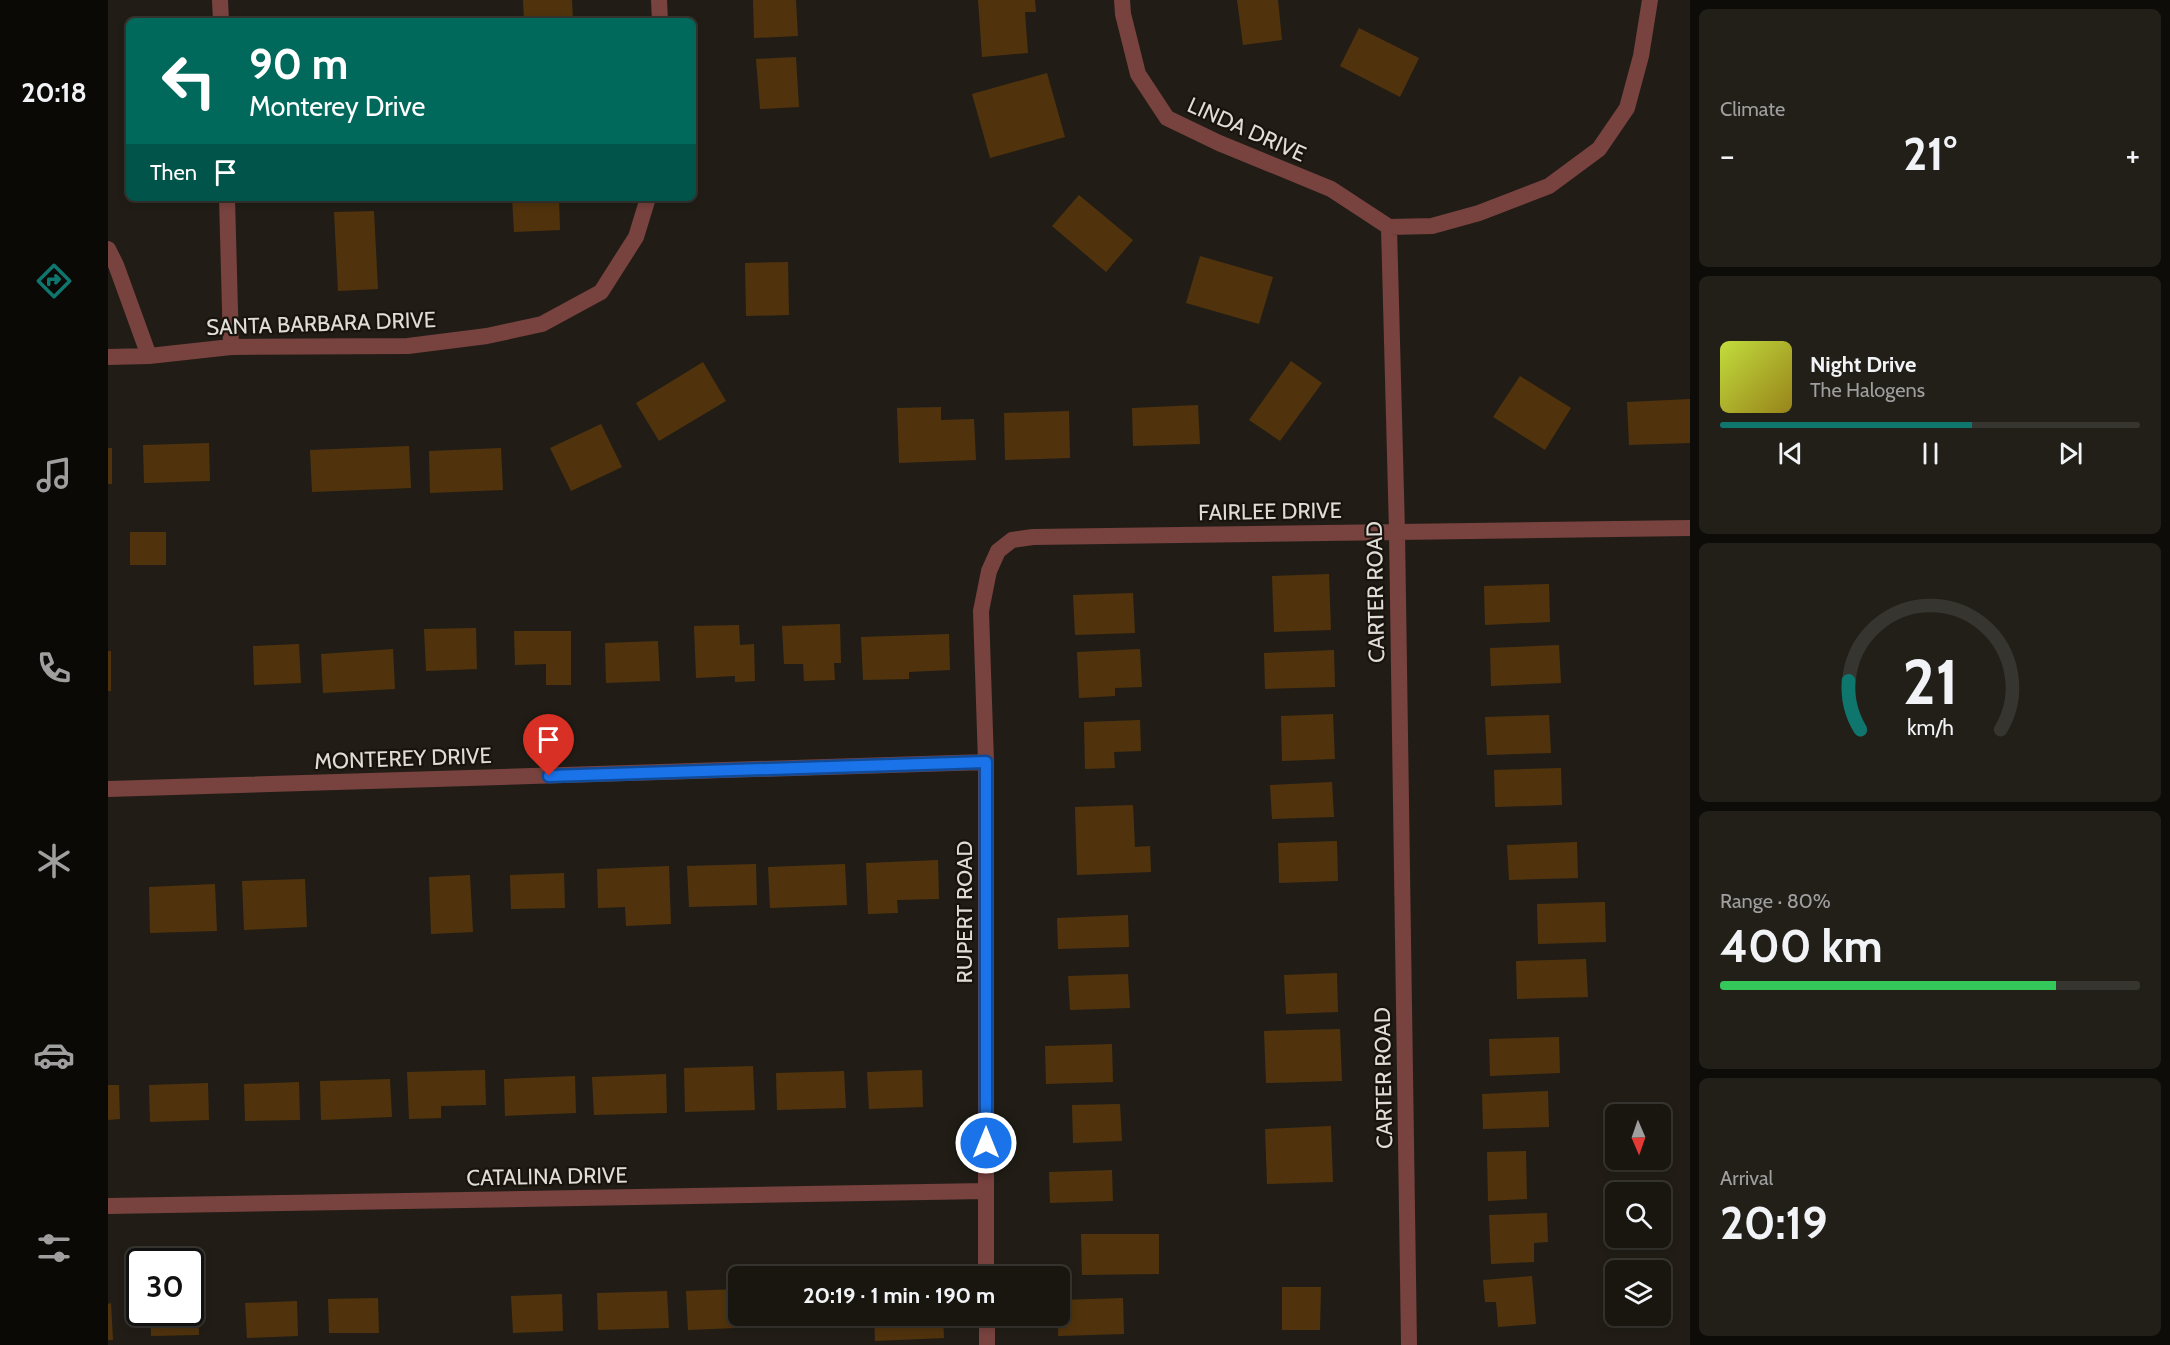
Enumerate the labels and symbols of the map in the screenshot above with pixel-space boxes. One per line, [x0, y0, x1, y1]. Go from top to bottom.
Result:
street label: LINDA DRIVE [1183, 91, 1310, 168]
street label: SANTA BARBARA DRIVE [206, 306, 436, 341]
street label: FAIRLEE DRIVE [1198, 497, 1342, 526]
street label: CARTER ROAD [1361, 521, 1390, 663]
pin [523, 714, 574, 776]
street label: MONTEREY DRIVE [314, 742, 492, 775]
street label: RUPERT ROAD [951, 840, 978, 984]
street label: CARTER ROAD [1369, 1007, 1398, 1149]
north arrow [1605, 1104, 1671, 1170]
position arrow [954, 1111, 1018, 1175]
street label: CATALINA DRIVE [466, 1162, 628, 1191]
speed limit sign: 30 [126, 1248, 204, 1326]

